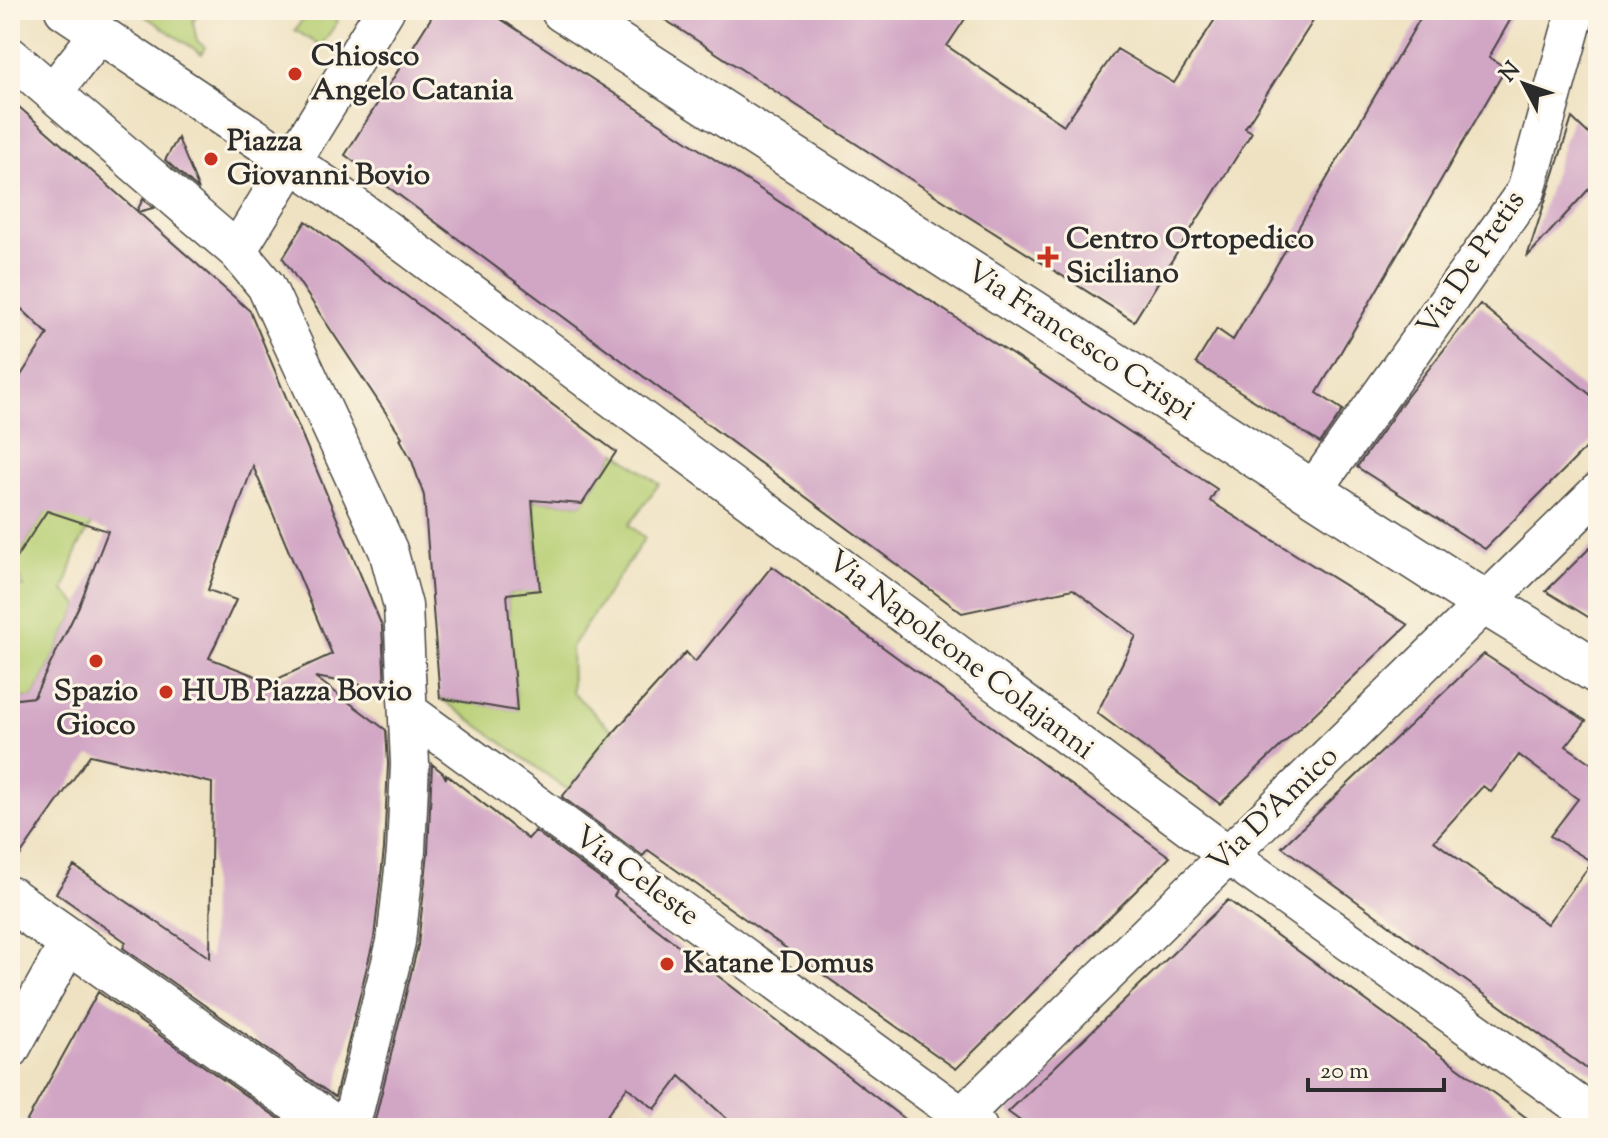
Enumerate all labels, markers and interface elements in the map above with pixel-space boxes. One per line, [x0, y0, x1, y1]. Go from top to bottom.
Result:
place label: Chiosco Angelo Catania [311, 36, 514, 113]
north arrow [1484, 44, 1564, 124]
text: N [1493, 55, 1529, 90]
marker: Chiosco Angelo Catania [286, 65, 304, 83]
place label: Piazza Giovanni Bovio [227, 121, 430, 198]
marker: Piazza Giovanni Bovio [202, 150, 220, 168]
street label: Via De Pretis [1407, 183, 1537, 345]
place label: Centro Ortopedico Siciliano [1066, 219, 1314, 296]
marker: Centro Ortopedico Siciliano [1037, 246, 1059, 268]
street label: Via Francesco Crispi [957, 252, 1203, 432]
street label: Via Napoleone Colajanni [817, 541, 1103, 771]
marker: Spazio Gioco [87, 652, 105, 670]
place label: Spazio Gioco [54, 671, 138, 748]
place label: HUB Piazza Bovio [182, 671, 412, 714]
marker: HUB Piazza Bovio [157, 683, 175, 701]
street label: Via D'Amico [1199, 737, 1349, 883]
street label: Via Celeste [564, 817, 708, 937]
place label: Katane Domus [683, 943, 874, 986]
marker: Katane Domus [658, 955, 676, 973]
scale bar [1308, 1042, 1444, 1092]
text: 20 m [1320, 1055, 1369, 1089]

